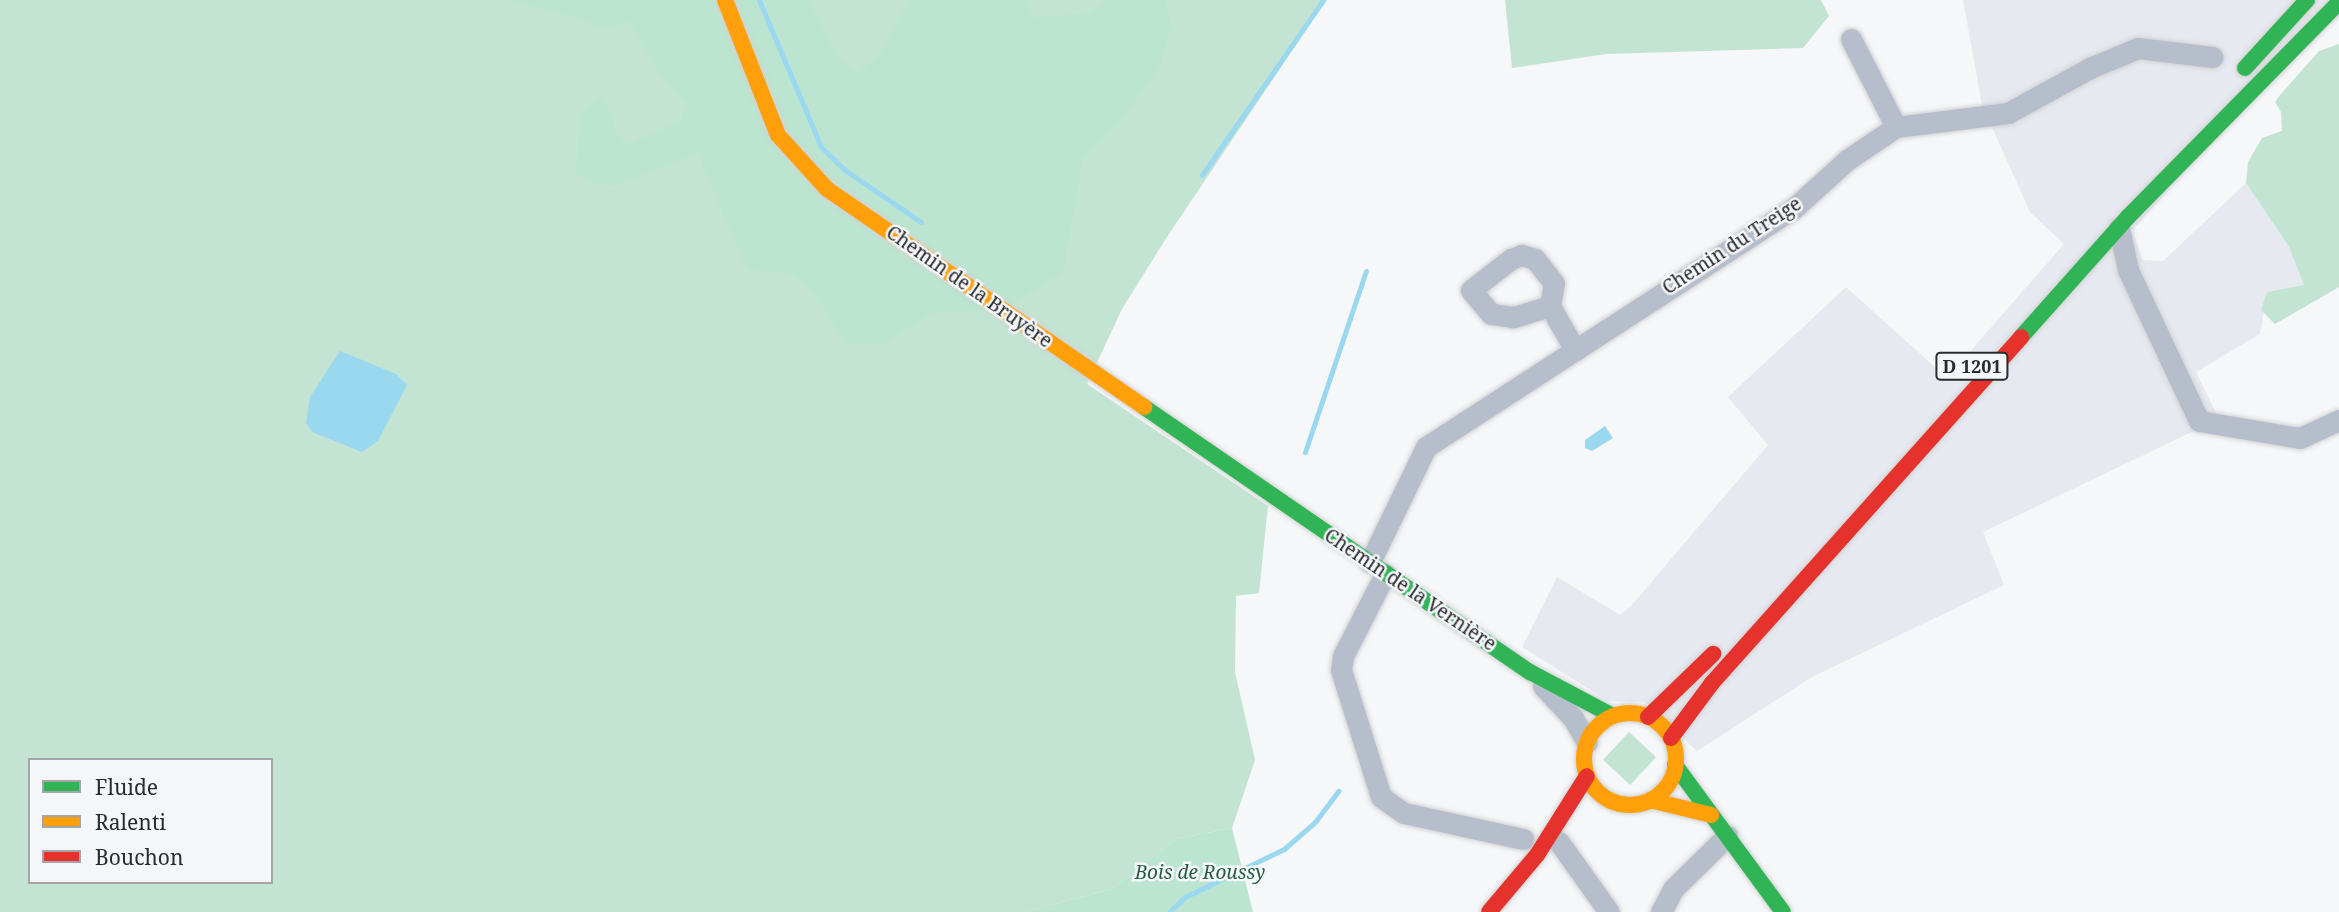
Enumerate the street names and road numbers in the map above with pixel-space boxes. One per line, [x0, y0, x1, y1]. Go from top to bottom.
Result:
street label: Chemin du Treige [1658, 193, 1806, 299]
street label: Chemin de la Bruyère [882, 221, 1056, 353]
road number: D 1201 [1935, 352, 2009, 380]
street label: Chemin de la Vernière [1320, 524, 1500, 656]

